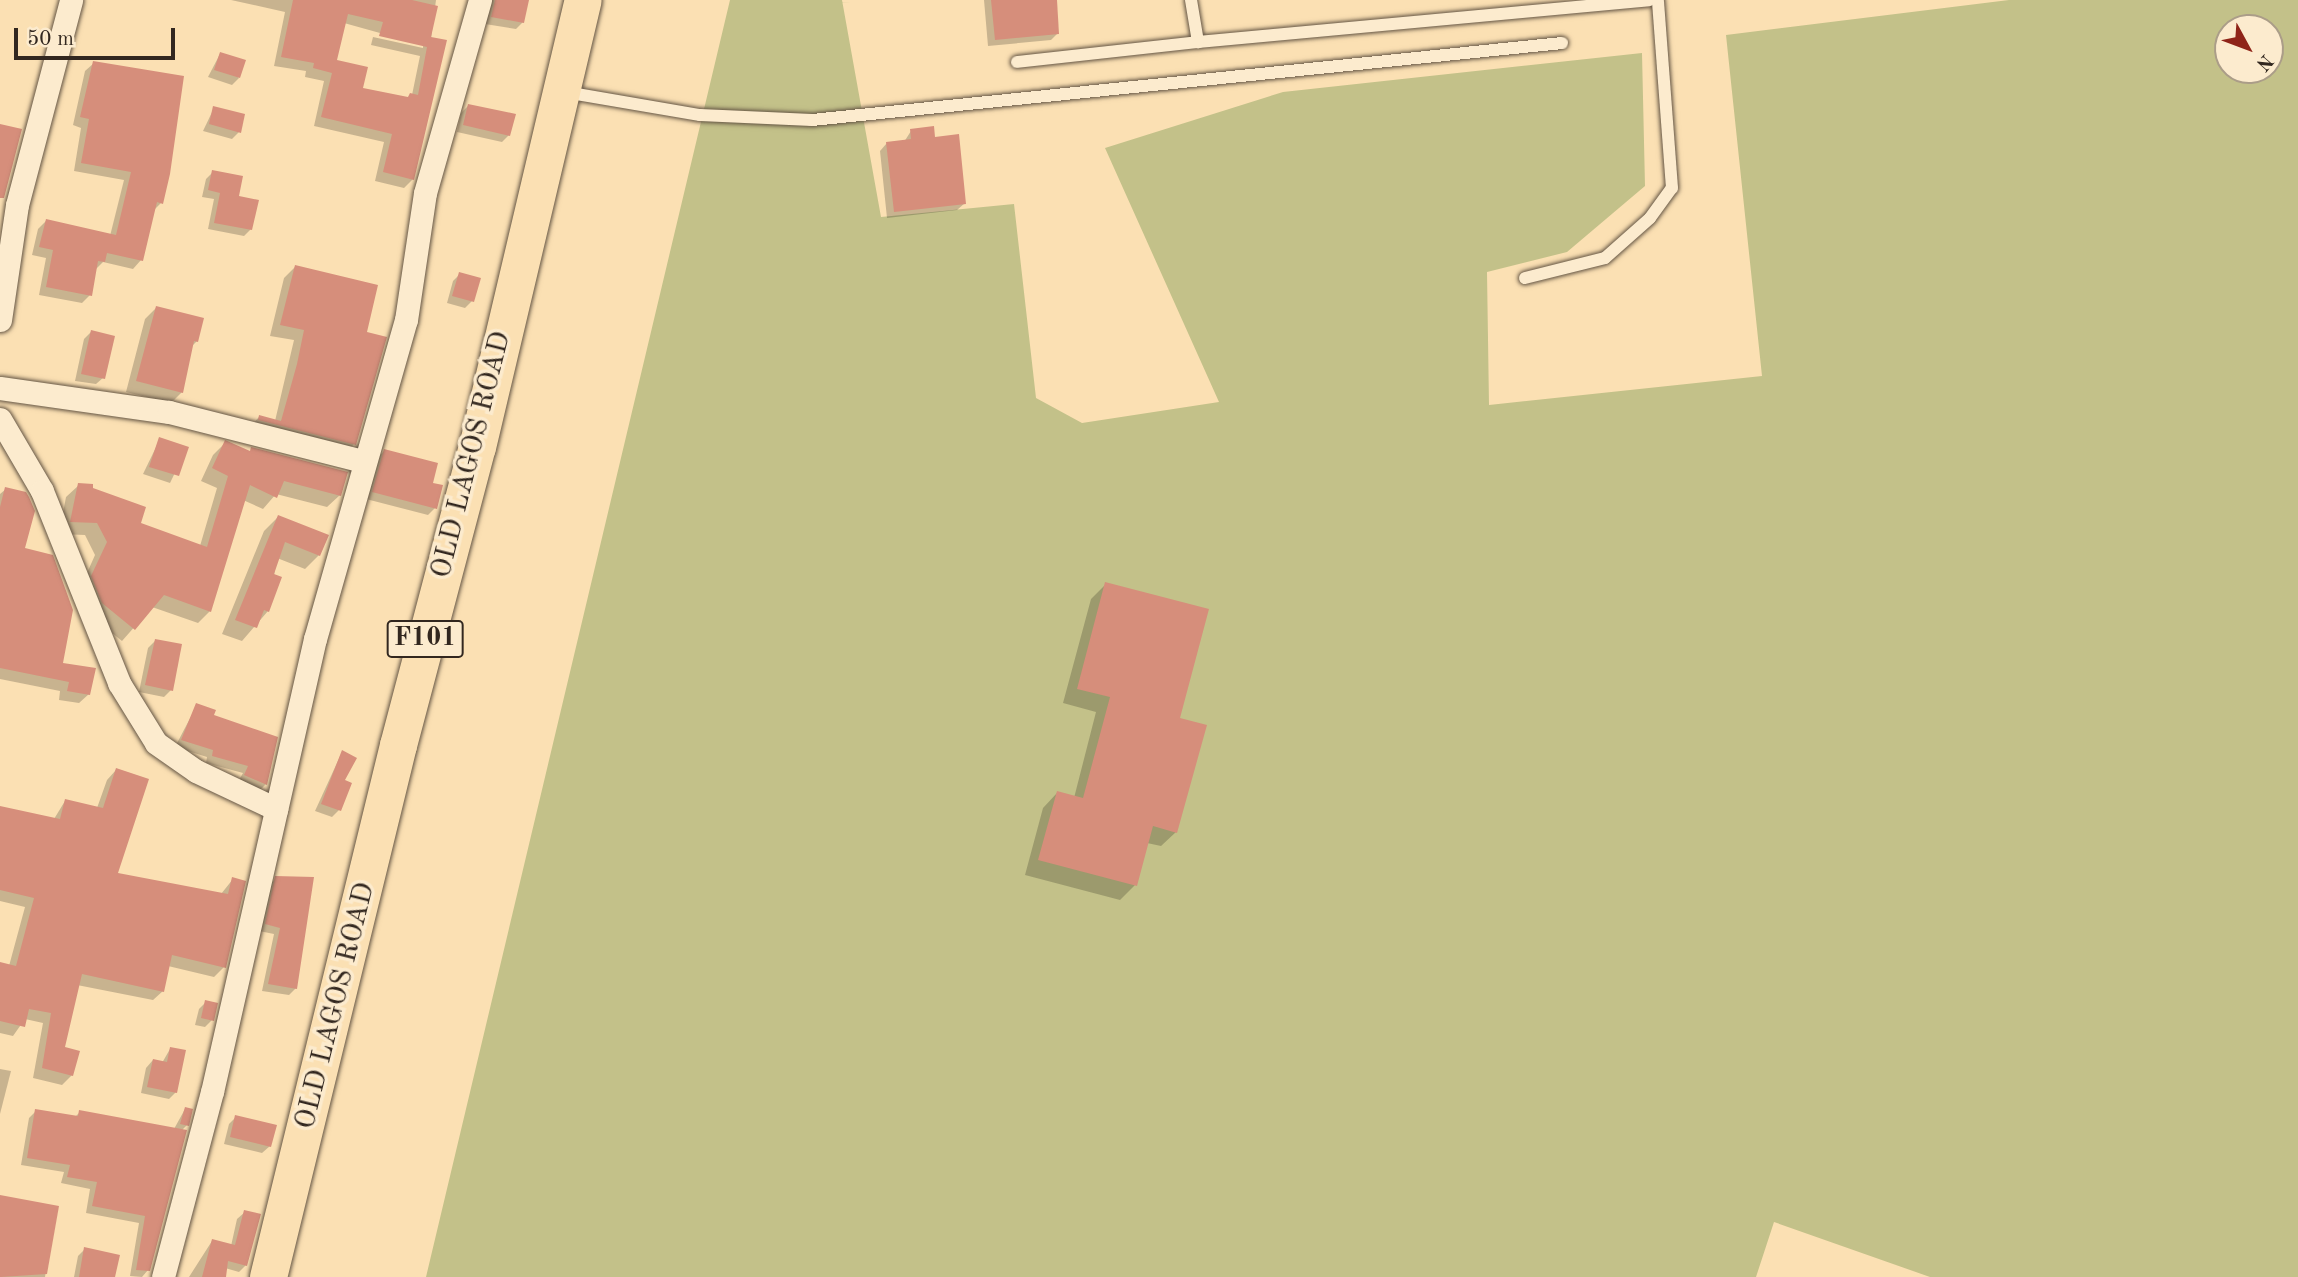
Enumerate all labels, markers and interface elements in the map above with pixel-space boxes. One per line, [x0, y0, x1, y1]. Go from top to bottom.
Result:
scale bar [18, 14, 178, 58]
north arrow [2214, 14, 2284, 84]
text: 50 m [27, 29, 74, 50]
text: N [2252, 50, 2276, 74]
street label: OLD LAGOS ROAD [425, 328, 519, 582]
road number: F101 [386, 617, 464, 662]
street label: OLD LAGOS ROAD [289, 879, 383, 1133]

